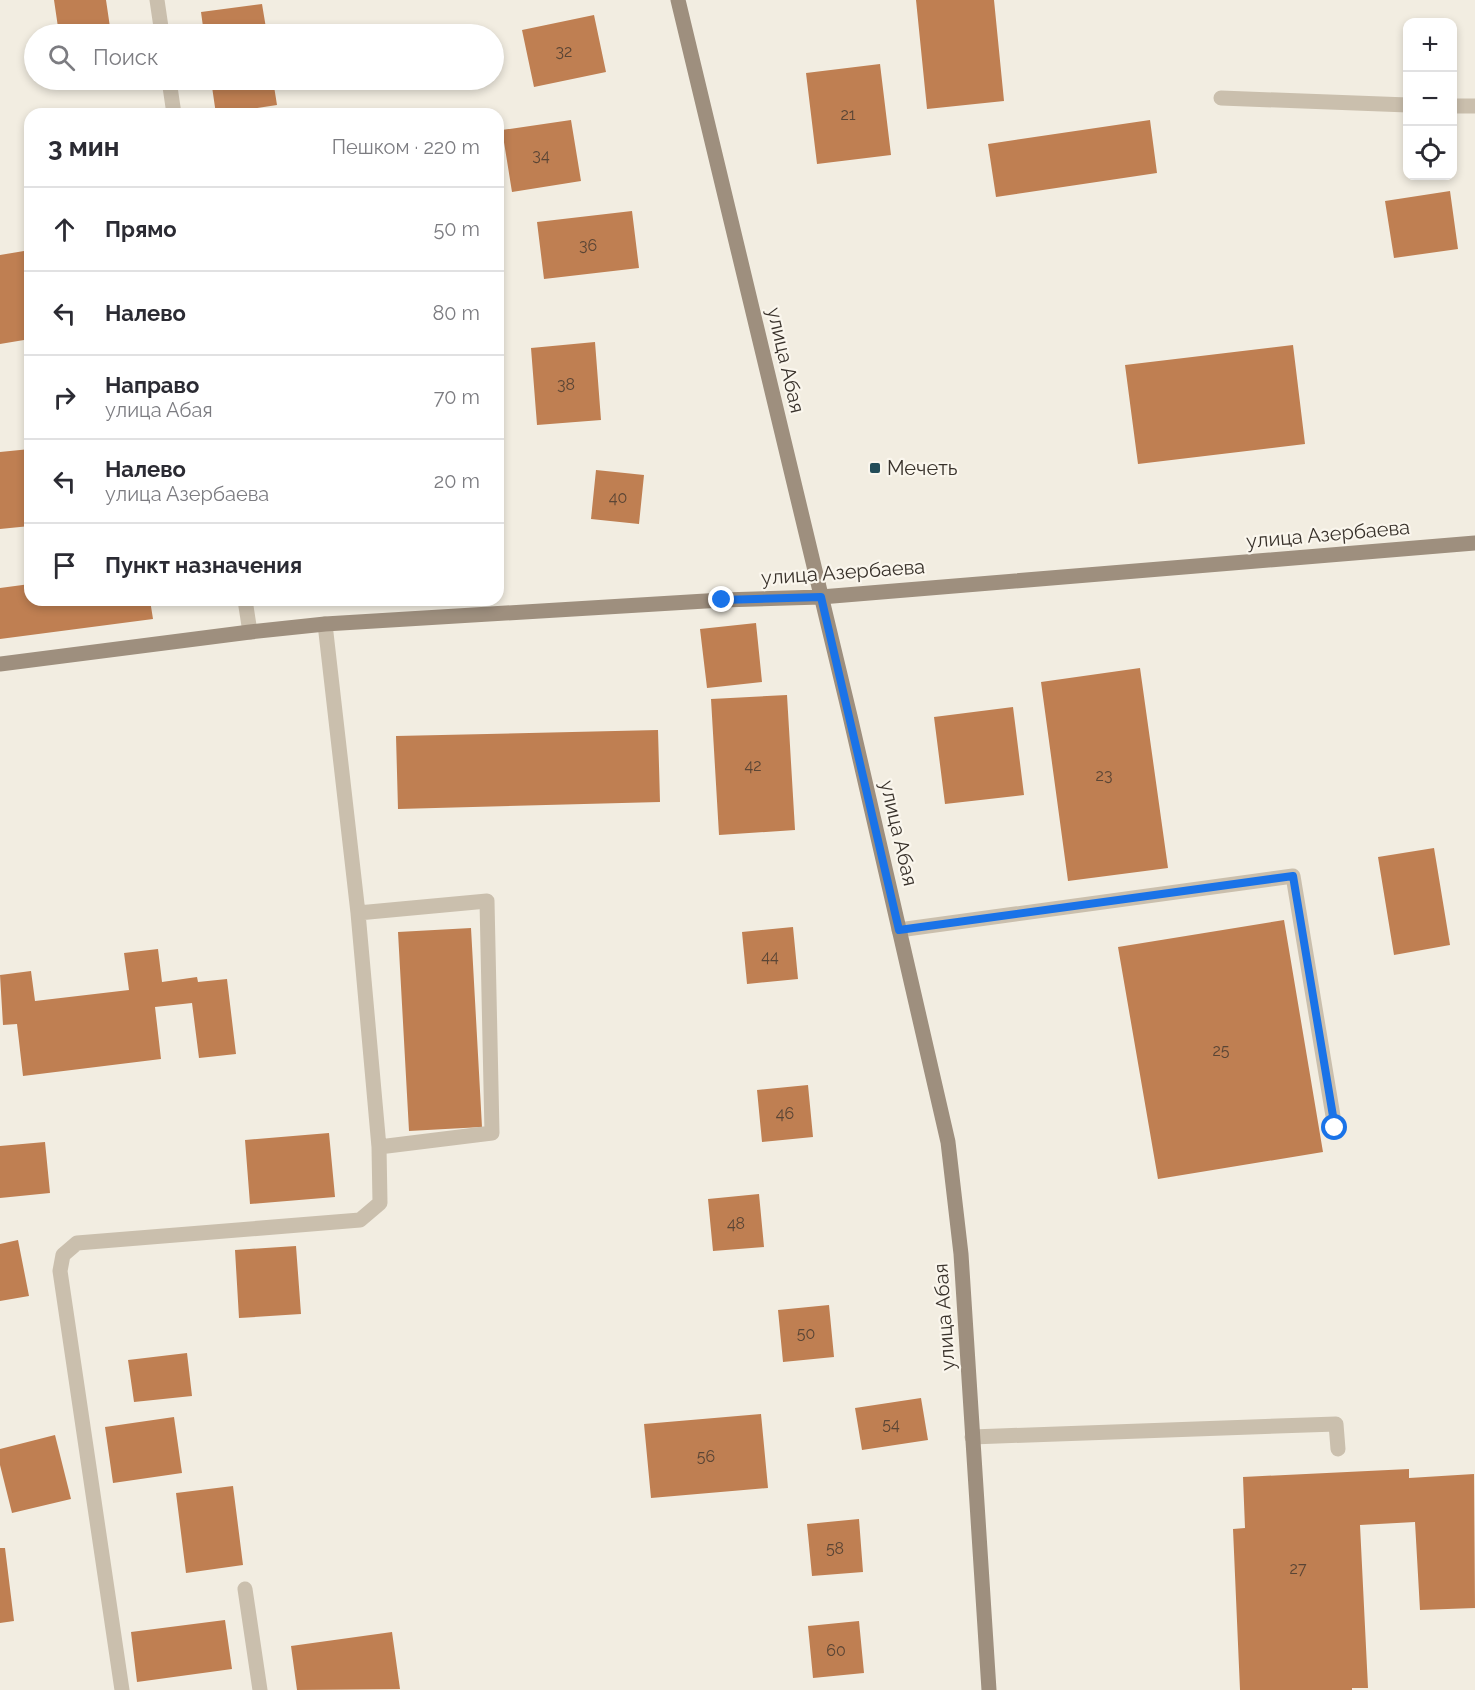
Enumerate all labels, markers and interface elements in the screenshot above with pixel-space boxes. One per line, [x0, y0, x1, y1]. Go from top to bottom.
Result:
map controls [1403, 18, 1457, 180]
button: + [1403, 18, 1457, 72]
search box [24, 24, 504, 90]
icon: search [45, 41, 78, 74]
house number: 32 [556, 42, 572, 61]
text: Поиск [93, 44, 158, 70]
button: − [1403, 72, 1457, 126]
house number: 21 [840, 105, 856, 124]
button: locate [1403, 126, 1457, 180]
text: 3 мин [48, 132, 119, 162]
text: Пешком · 220 m [332, 135, 480, 159]
house number: 34 [532, 146, 550, 165]
icon: ahead [48, 213, 81, 246]
text: Прямо [105, 216, 177, 242]
text: 50 m [433, 217, 480, 241]
house number: 36 [579, 236, 597, 255]
icon: left [48, 297, 81, 330]
text: Налево [105, 300, 186, 326]
text: 80 m [432, 301, 480, 325]
street label: улица Абая [762, 305, 810, 415]
text: Направо [105, 372, 199, 398]
house number: 38 [557, 375, 575, 394]
icon: right [48, 381, 81, 414]
text: 70 m [434, 385, 480, 409]
text: улица Абая [105, 398, 213, 422]
text: Налево [105, 456, 186, 482]
place label: Мечеть [887, 456, 958, 480]
marker: Мечеть [868, 461, 882, 475]
icon: left [48, 465, 81, 498]
text: 20 m [434, 469, 480, 493]
text: улица Азербаева [105, 482, 269, 506]
house number: 40 [609, 488, 627, 507]
street label: улица Азербаева [1245, 515, 1411, 553]
icon: arrive [48, 549, 81, 582]
text: Пункт назначения [105, 552, 302, 578]
street label: улица Азербаева [760, 554, 926, 590]
route end [708, 586, 734, 612]
house number: 42 [744, 756, 762, 775]
house number: 23 [1096, 766, 1112, 785]
street label: улица Абая [875, 778, 923, 888]
house number: 44 [761, 947, 779, 966]
house number: 25 [1212, 1041, 1230, 1060]
house number: 46 [776, 1104, 794, 1123]
route start [1321, 1114, 1347, 1140]
house number: 48 [727, 1214, 745, 1233]
street label: улица Абая [928, 1262, 960, 1372]
house number: 50 [797, 1324, 815, 1343]
house number: 54 [882, 1415, 900, 1434]
house number: 56 [697, 1447, 715, 1466]
house number: 58 [826, 1539, 844, 1558]
house number: 27 [1290, 1559, 1307, 1578]
house number: 60 [826, 1641, 846, 1660]

